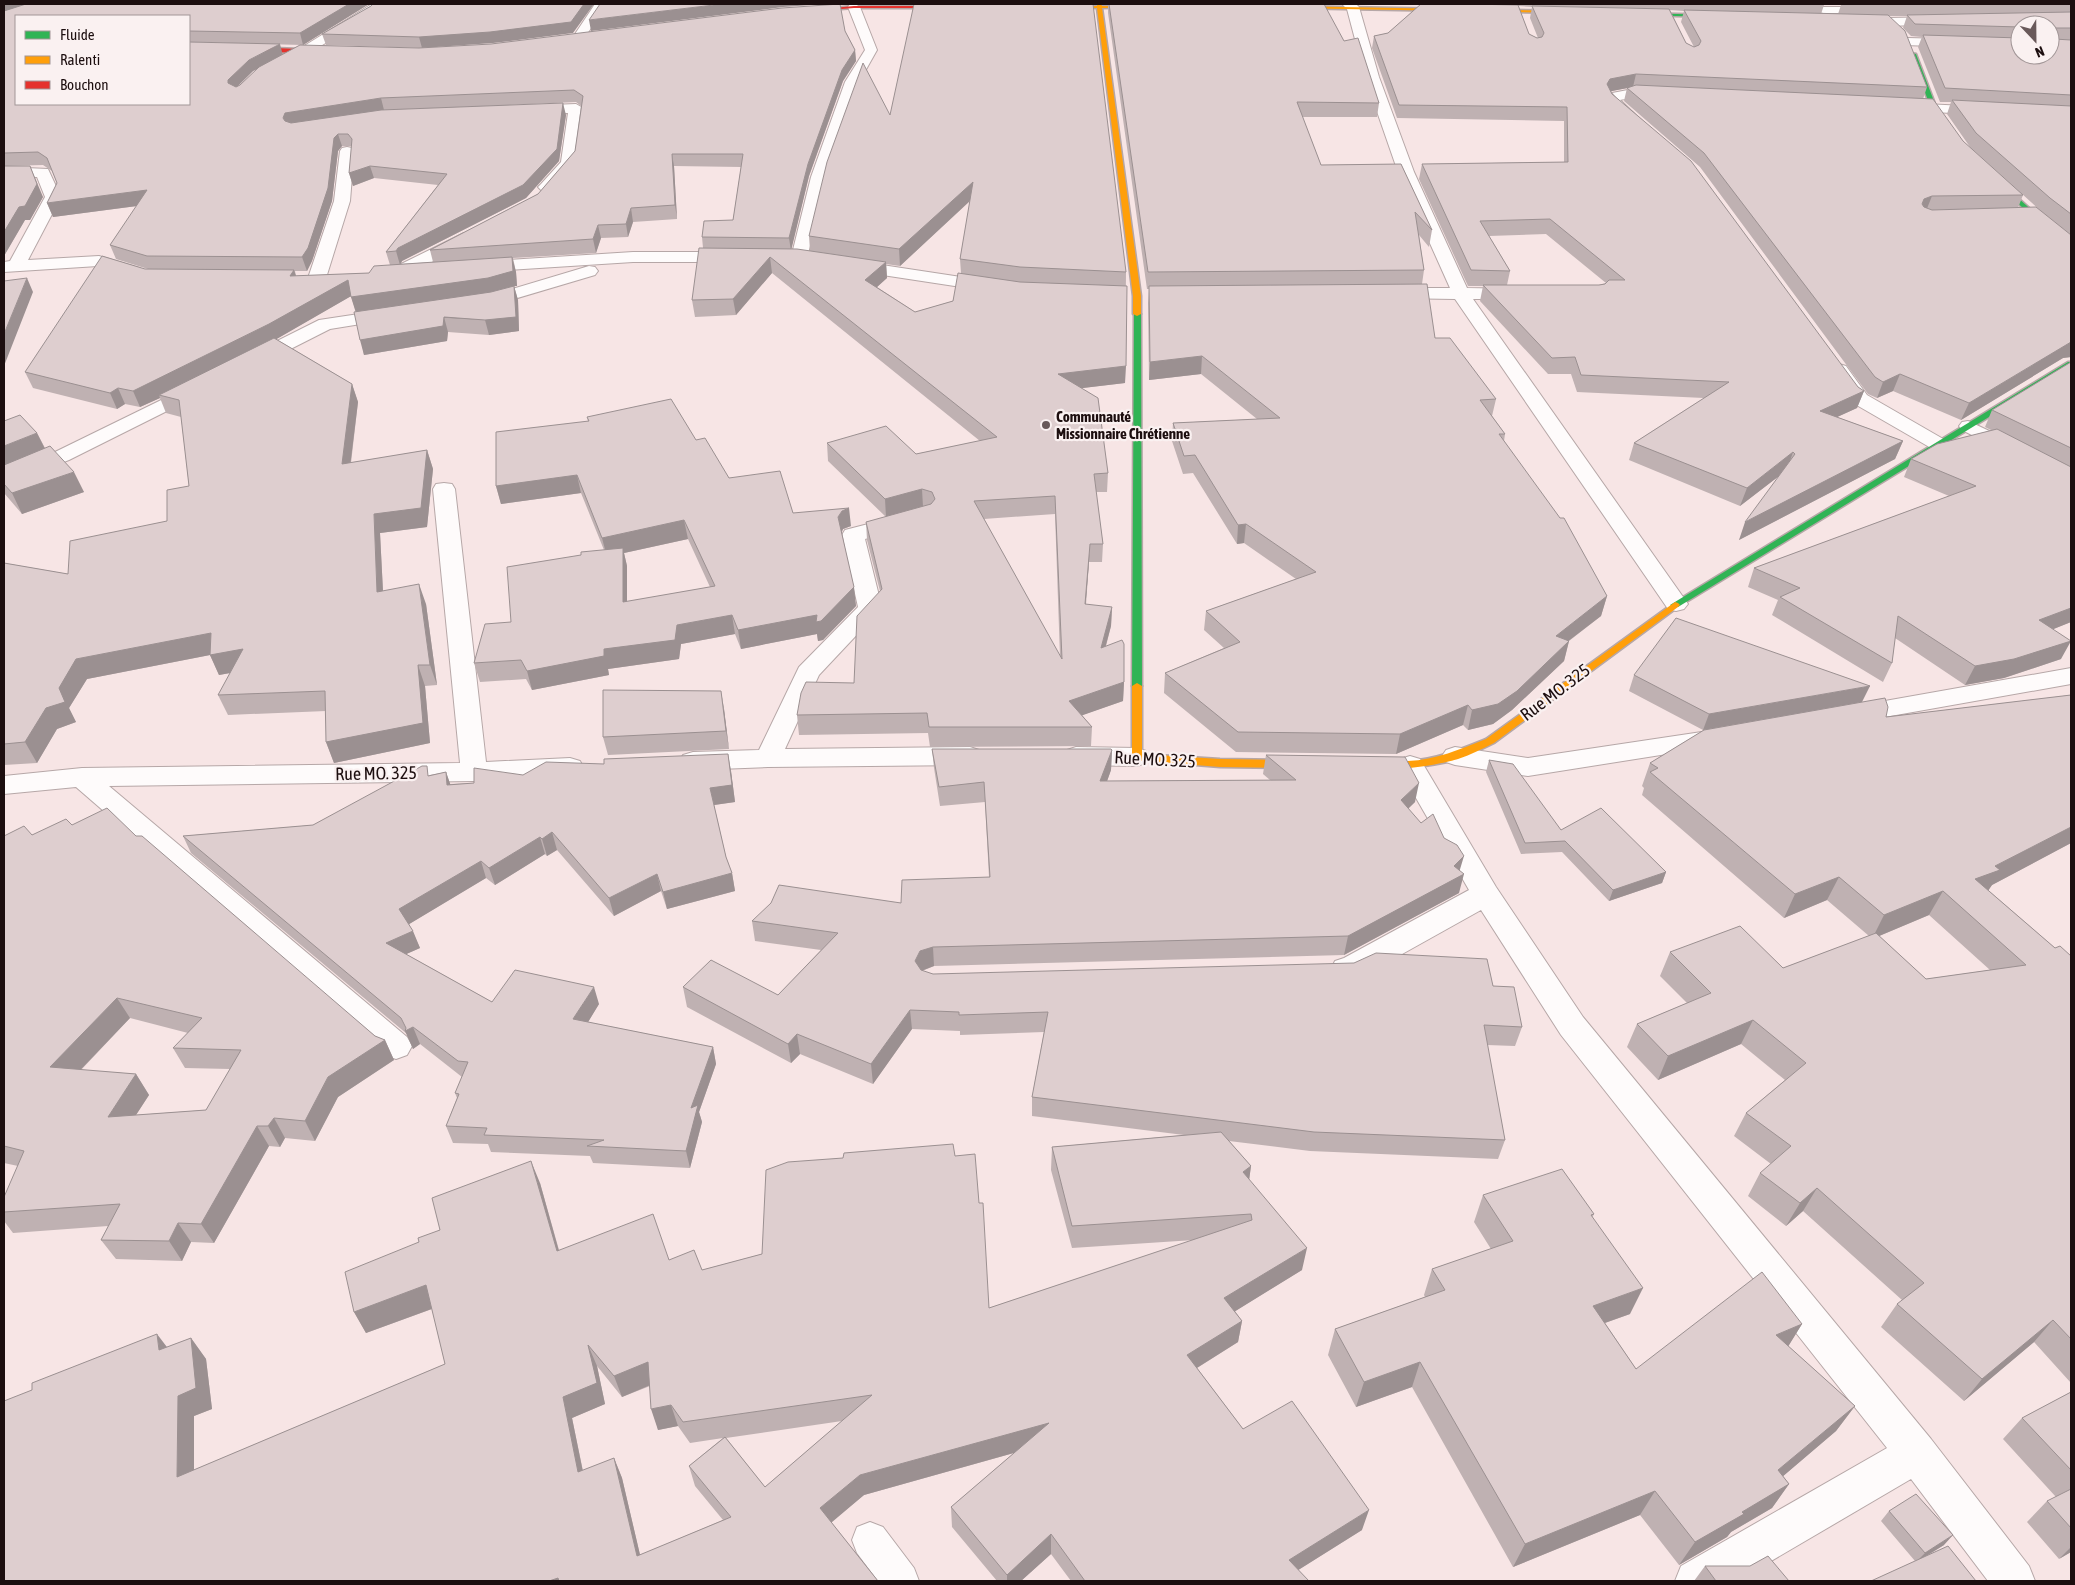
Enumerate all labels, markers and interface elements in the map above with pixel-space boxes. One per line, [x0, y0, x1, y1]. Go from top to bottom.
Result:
legend [15, 15, 190, 105]
north arrow [2010, 15, 2060, 65]
text: Fluide [60, 26, 95, 43]
text: N [2033, 43, 2047, 61]
text: Ralenti [60, 51, 100, 68]
text: Bouchon [60, 76, 109, 93]
place label: Communauté Missionnaire Chrétienne [1056, 408, 1190, 442]
marker: Communauté Missionnaire Chrétienne [1040, 419, 1052, 431]
street label: Rue MO. 325 [1516, 659, 1594, 725]
street label: Rue MO. 325 [1114, 746, 1196, 772]
street label: Rue MO. 325 [335, 762, 417, 784]

